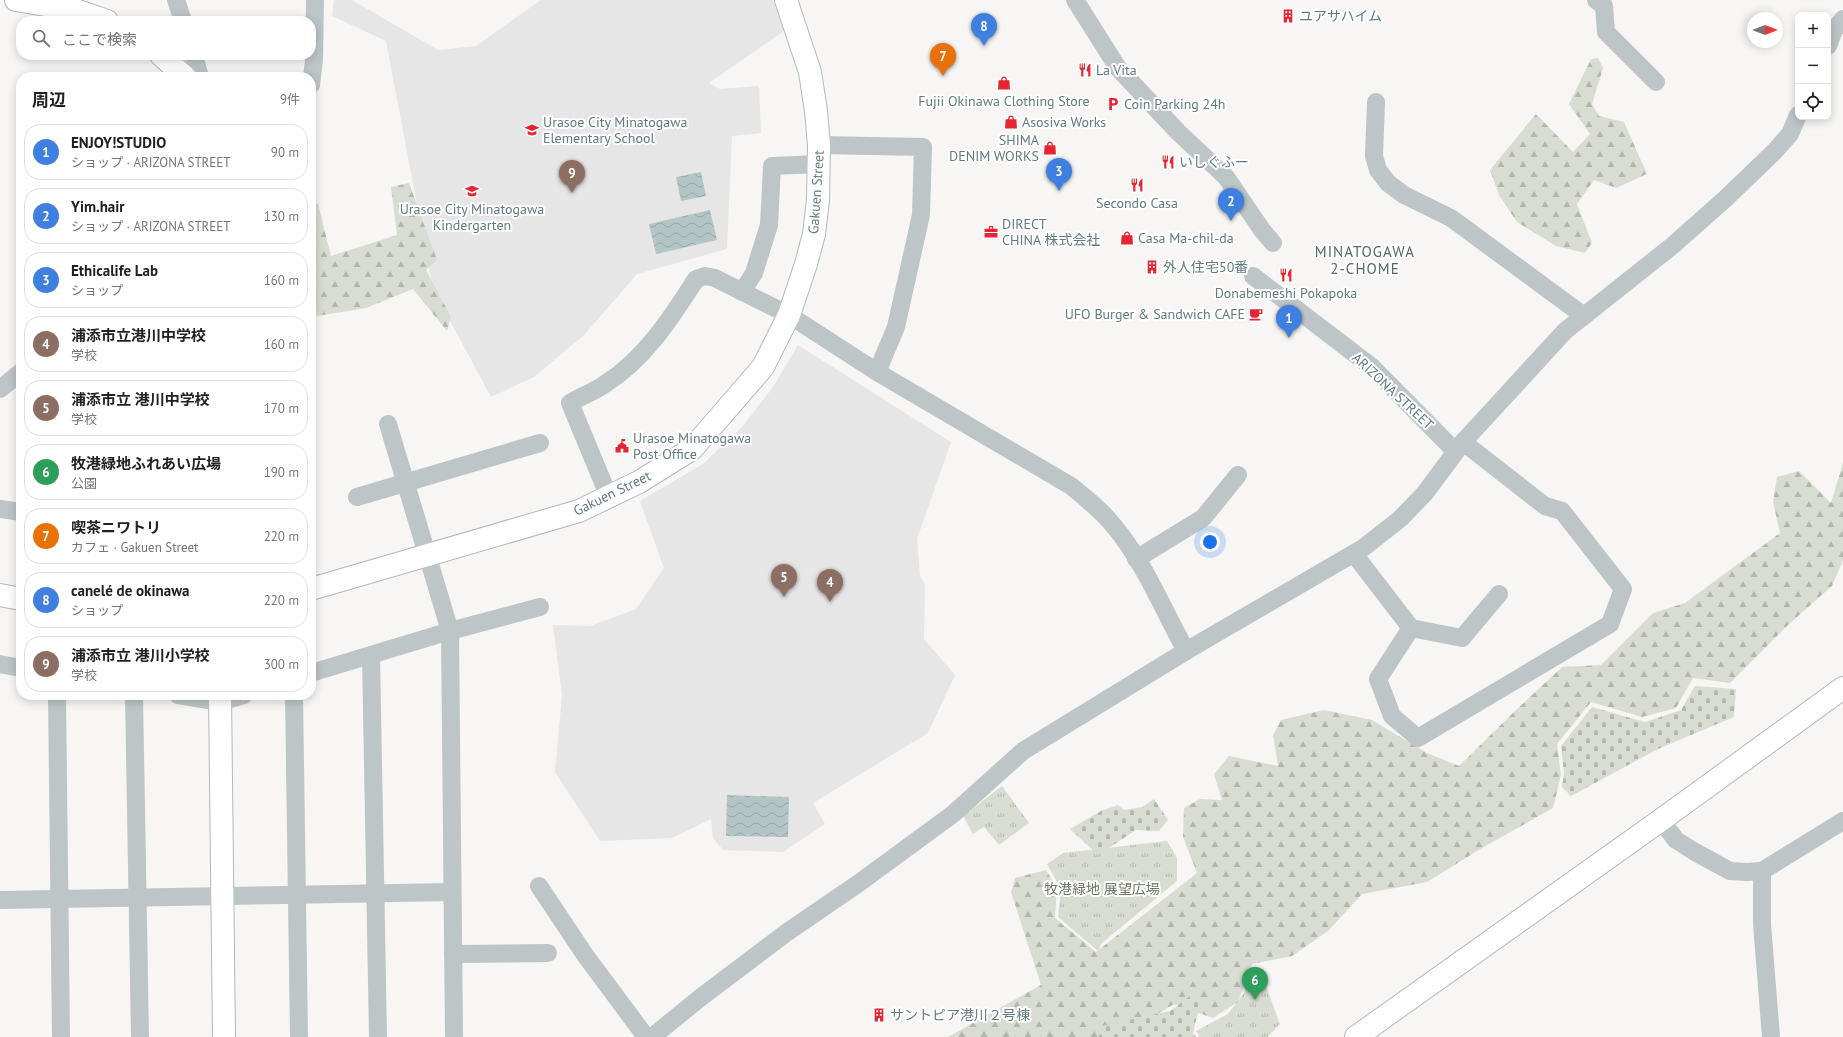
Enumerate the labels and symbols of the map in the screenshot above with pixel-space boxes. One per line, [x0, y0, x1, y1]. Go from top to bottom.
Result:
place label: ユアサハイム [1299, 7, 1382, 25]
building icon: ユアサハイム [1280, 8, 1296, 24]
north arrow [1747, 12, 1783, 48]
pin: 8 [971, 13, 997, 46]
pin: 7 [930, 43, 956, 76]
place label: La Vita [1096, 61, 1137, 79]
restaurant icon: La Vita [1077, 62, 1093, 78]
shop icon: Fujii Okinawa Clothing Store [996, 75, 1012, 91]
place label: Fujii Okinawa Clothing Store [918, 92, 1090, 110]
place label: Coin Parking 24h [1124, 95, 1226, 113]
parking icon: Coin Parking 24h [1105, 96, 1121, 112]
place label: Urasoe City Minatogawa Elementary School [543, 113, 688, 147]
place label: Asosiva Works [1022, 113, 1106, 131]
shop icon: Asosiva Works [1003, 114, 1019, 130]
school or university icon: Urasoe City Minatogawa Elementary School [524, 122, 540, 138]
place label: SHIMA DENIM WORKS [949, 131, 1040, 165]
shop icon: SHIMA DENIM WORKS [1042, 140, 1058, 156]
street label: Gakuen Street [804, 149, 828, 235]
place label: いしぐふー [1179, 153, 1249, 171]
restaurant icon: いしぐふー [1160, 154, 1176, 170]
pin: 3 [1046, 158, 1072, 191]
pin: 9 [559, 160, 585, 193]
restaurant icon: Secondo Casa [1129, 177, 1145, 193]
school or university icon: Urasoe City Minatogawa Kindergarten [464, 183, 480, 199]
pin: 2 [1218, 188, 1244, 221]
place label: Secondo Casa [1096, 194, 1178, 212]
place label: Urasoe City Minatogawa Kindergarten [400, 200, 544, 234]
place label: DIRECT CHINA 株式会社 [1002, 215, 1100, 249]
office icon: DIRECT CHINA 株式会社 [983, 224, 999, 240]
place label: Casa Ma-chil-da [1138, 229, 1234, 247]
shop icon: Casa Ma-chil-da [1119, 230, 1135, 246]
district label: MINATOGAWA 2-CHOME [1315, 242, 1415, 278]
place label: 外人住宅50番 [1163, 258, 1248, 276]
building icon: 外人住宅50番 [1144, 259, 1160, 275]
restaurant icon: Donabemeshi Pokapoka [1278, 267, 1294, 283]
place label: Donabemeshi Pokapoka [1215, 284, 1357, 302]
place label: UFO Burger & Sandwich CAFE [1065, 305, 1245, 323]
pin: 1 [1276, 305, 1302, 338]
cafe icon: UFO Burger & Sandwich CAFE [1248, 306, 1264, 322]
street label: ARIZONA STREET [1349, 349, 1438, 433]
place label: Urasoe Minatogawa Post Office [633, 429, 751, 463]
public building icon: Urasoe Minatogawa Post Office [614, 438, 630, 454]
street label: Gakuen Street [570, 466, 654, 520]
your location [1200, 532, 1220, 552]
pin: 5 [771, 564, 797, 597]
pin: 4 [817, 569, 843, 602]
park label: 牧港緑地 展望広場 [1044, 880, 1160, 898]
pin: 6 [1242, 967, 1268, 1000]
place label: サントピア港川２号棟 [890, 1006, 1030, 1024]
building icon: サントピア港川２号棟 [871, 1007, 887, 1023]

